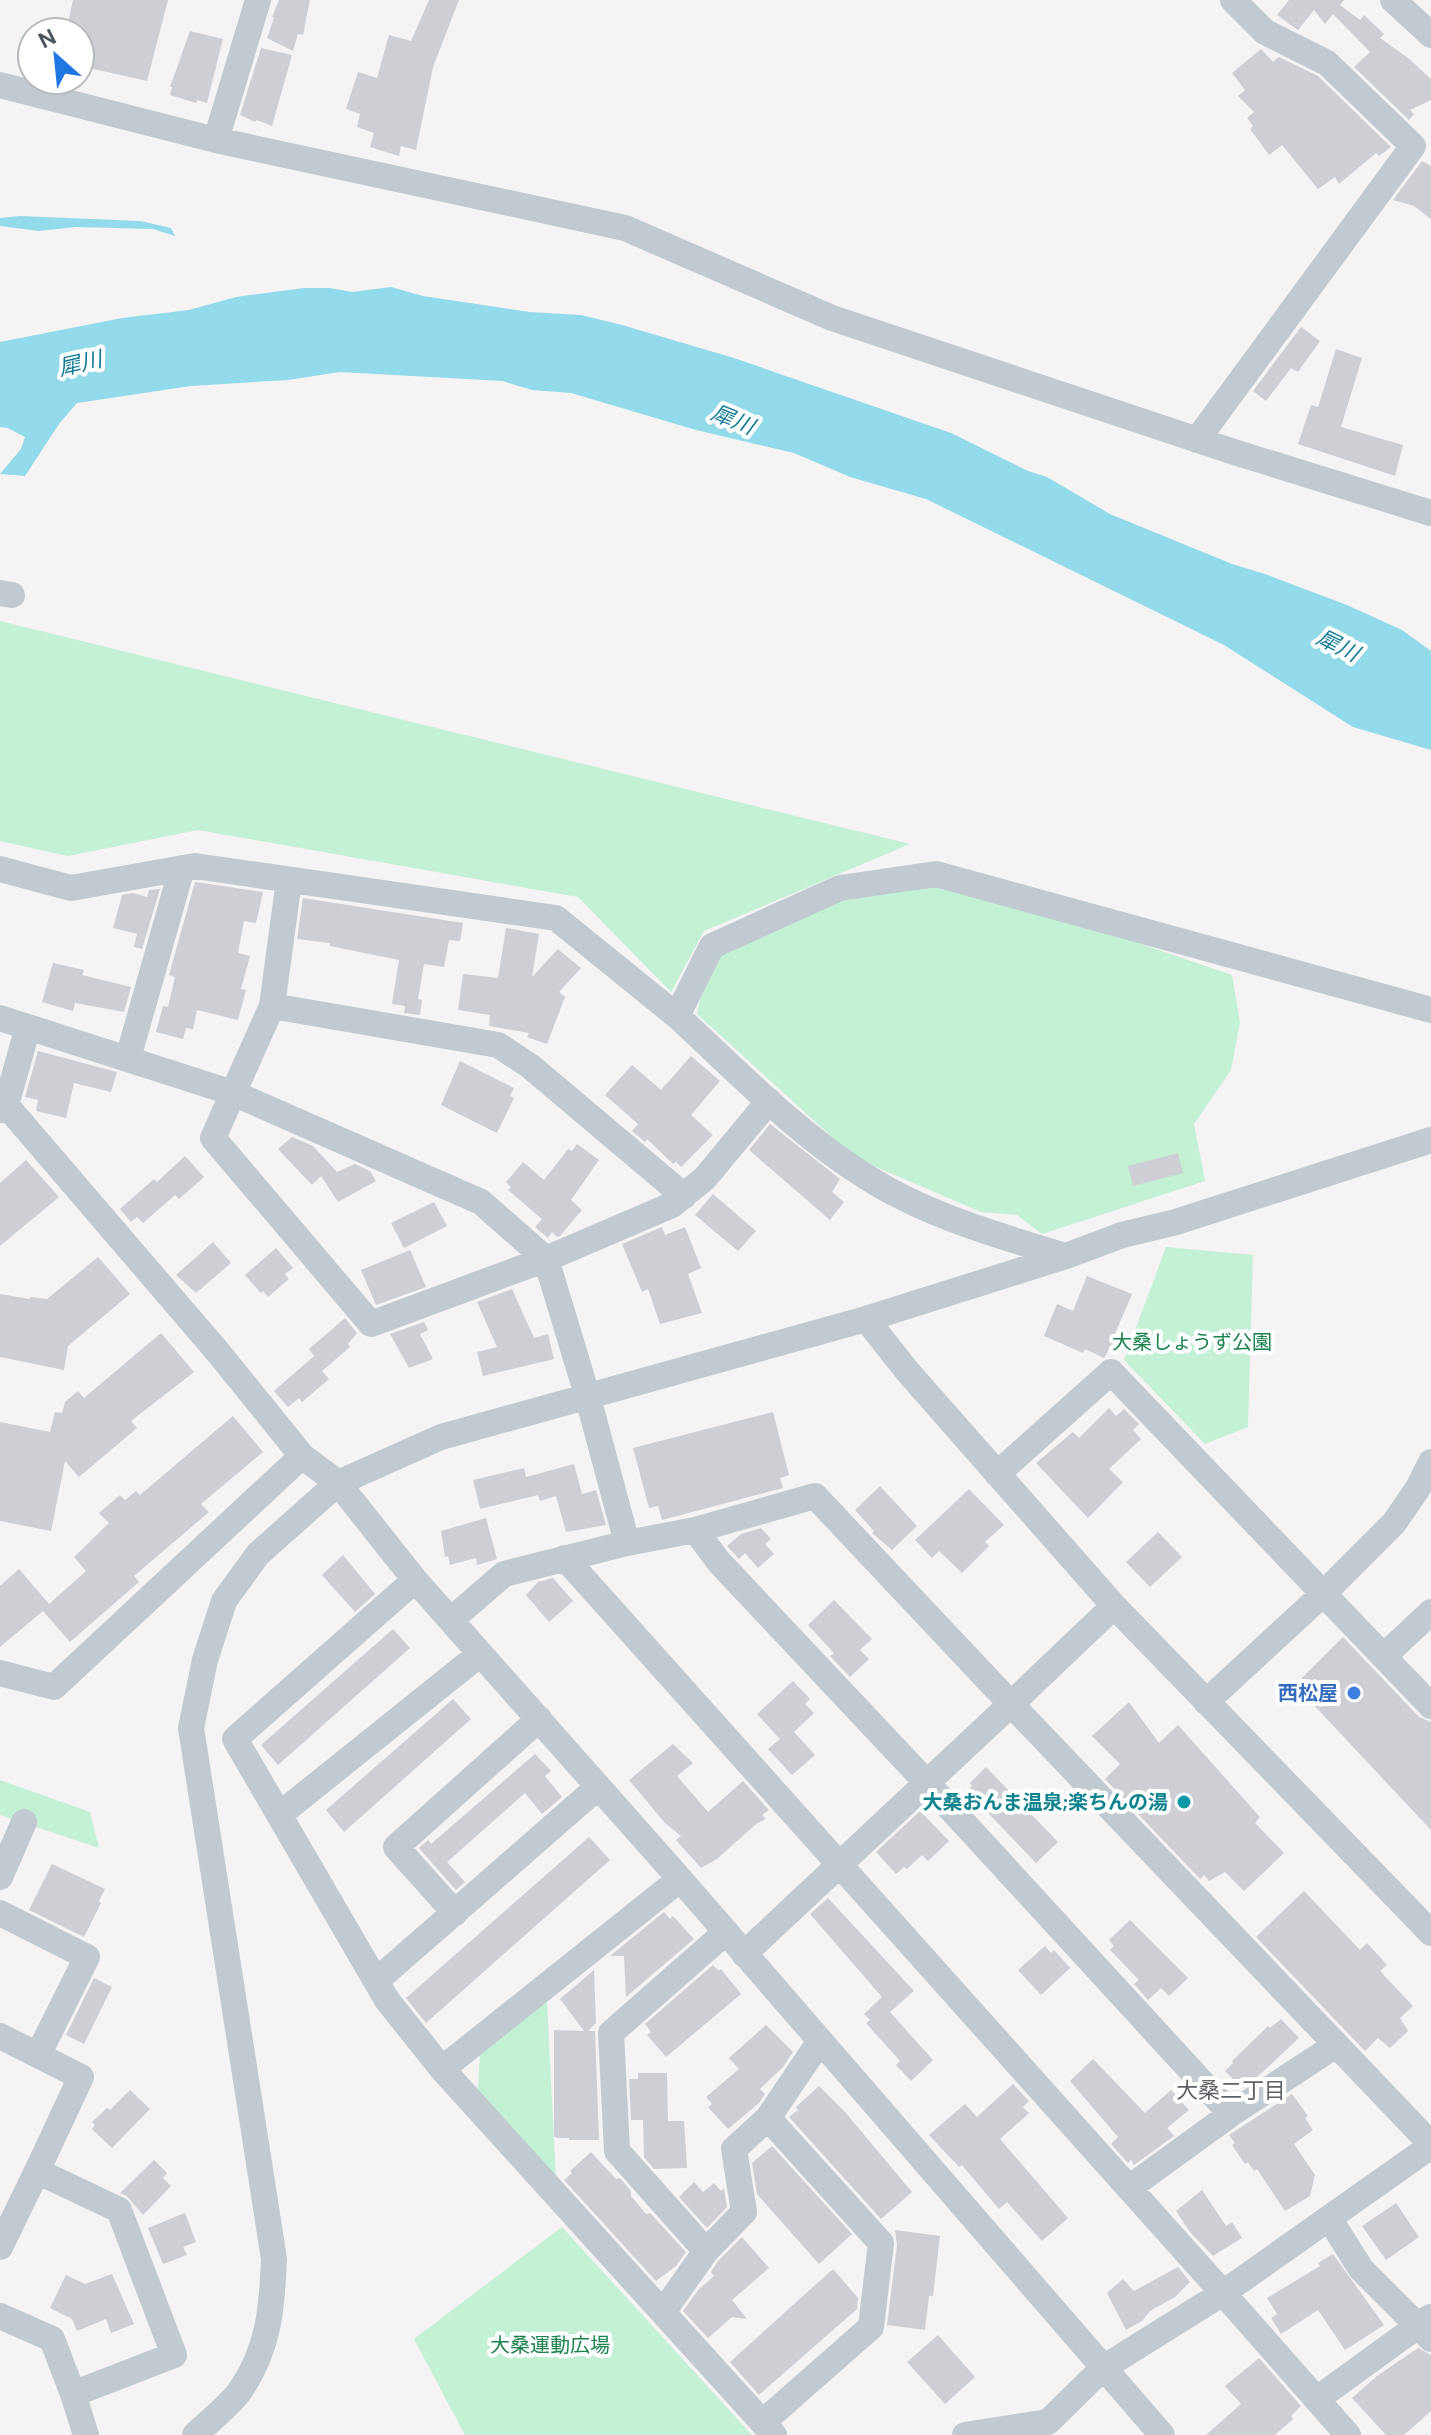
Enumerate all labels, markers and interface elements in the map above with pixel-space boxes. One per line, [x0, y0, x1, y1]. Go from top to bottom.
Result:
north arrow [16, 16, 96, 96]
text: N [33, 22, 61, 55]
water label: 犀川 [55, 344, 107, 383]
water label: 犀川 [707, 398, 760, 442]
water label: 犀川 [1312, 623, 1366, 669]
park label: 大桑しょうず公園 [1112, 1329, 1272, 1355]
place label: 西松屋 [1278, 1680, 1338, 1706]
marker: 西松屋 [1345, 1684, 1363, 1702]
place label: 大桑おんま温泉;楽ちんの湯 [922, 1789, 1168, 1815]
marker: 大桑おんま温泉;楽ちんの湯 [1175, 1793, 1193, 1811]
district label: 大桑二丁目 [1176, 2076, 1286, 2105]
park label: 大桑運動広場 [490, 2332, 610, 2358]

